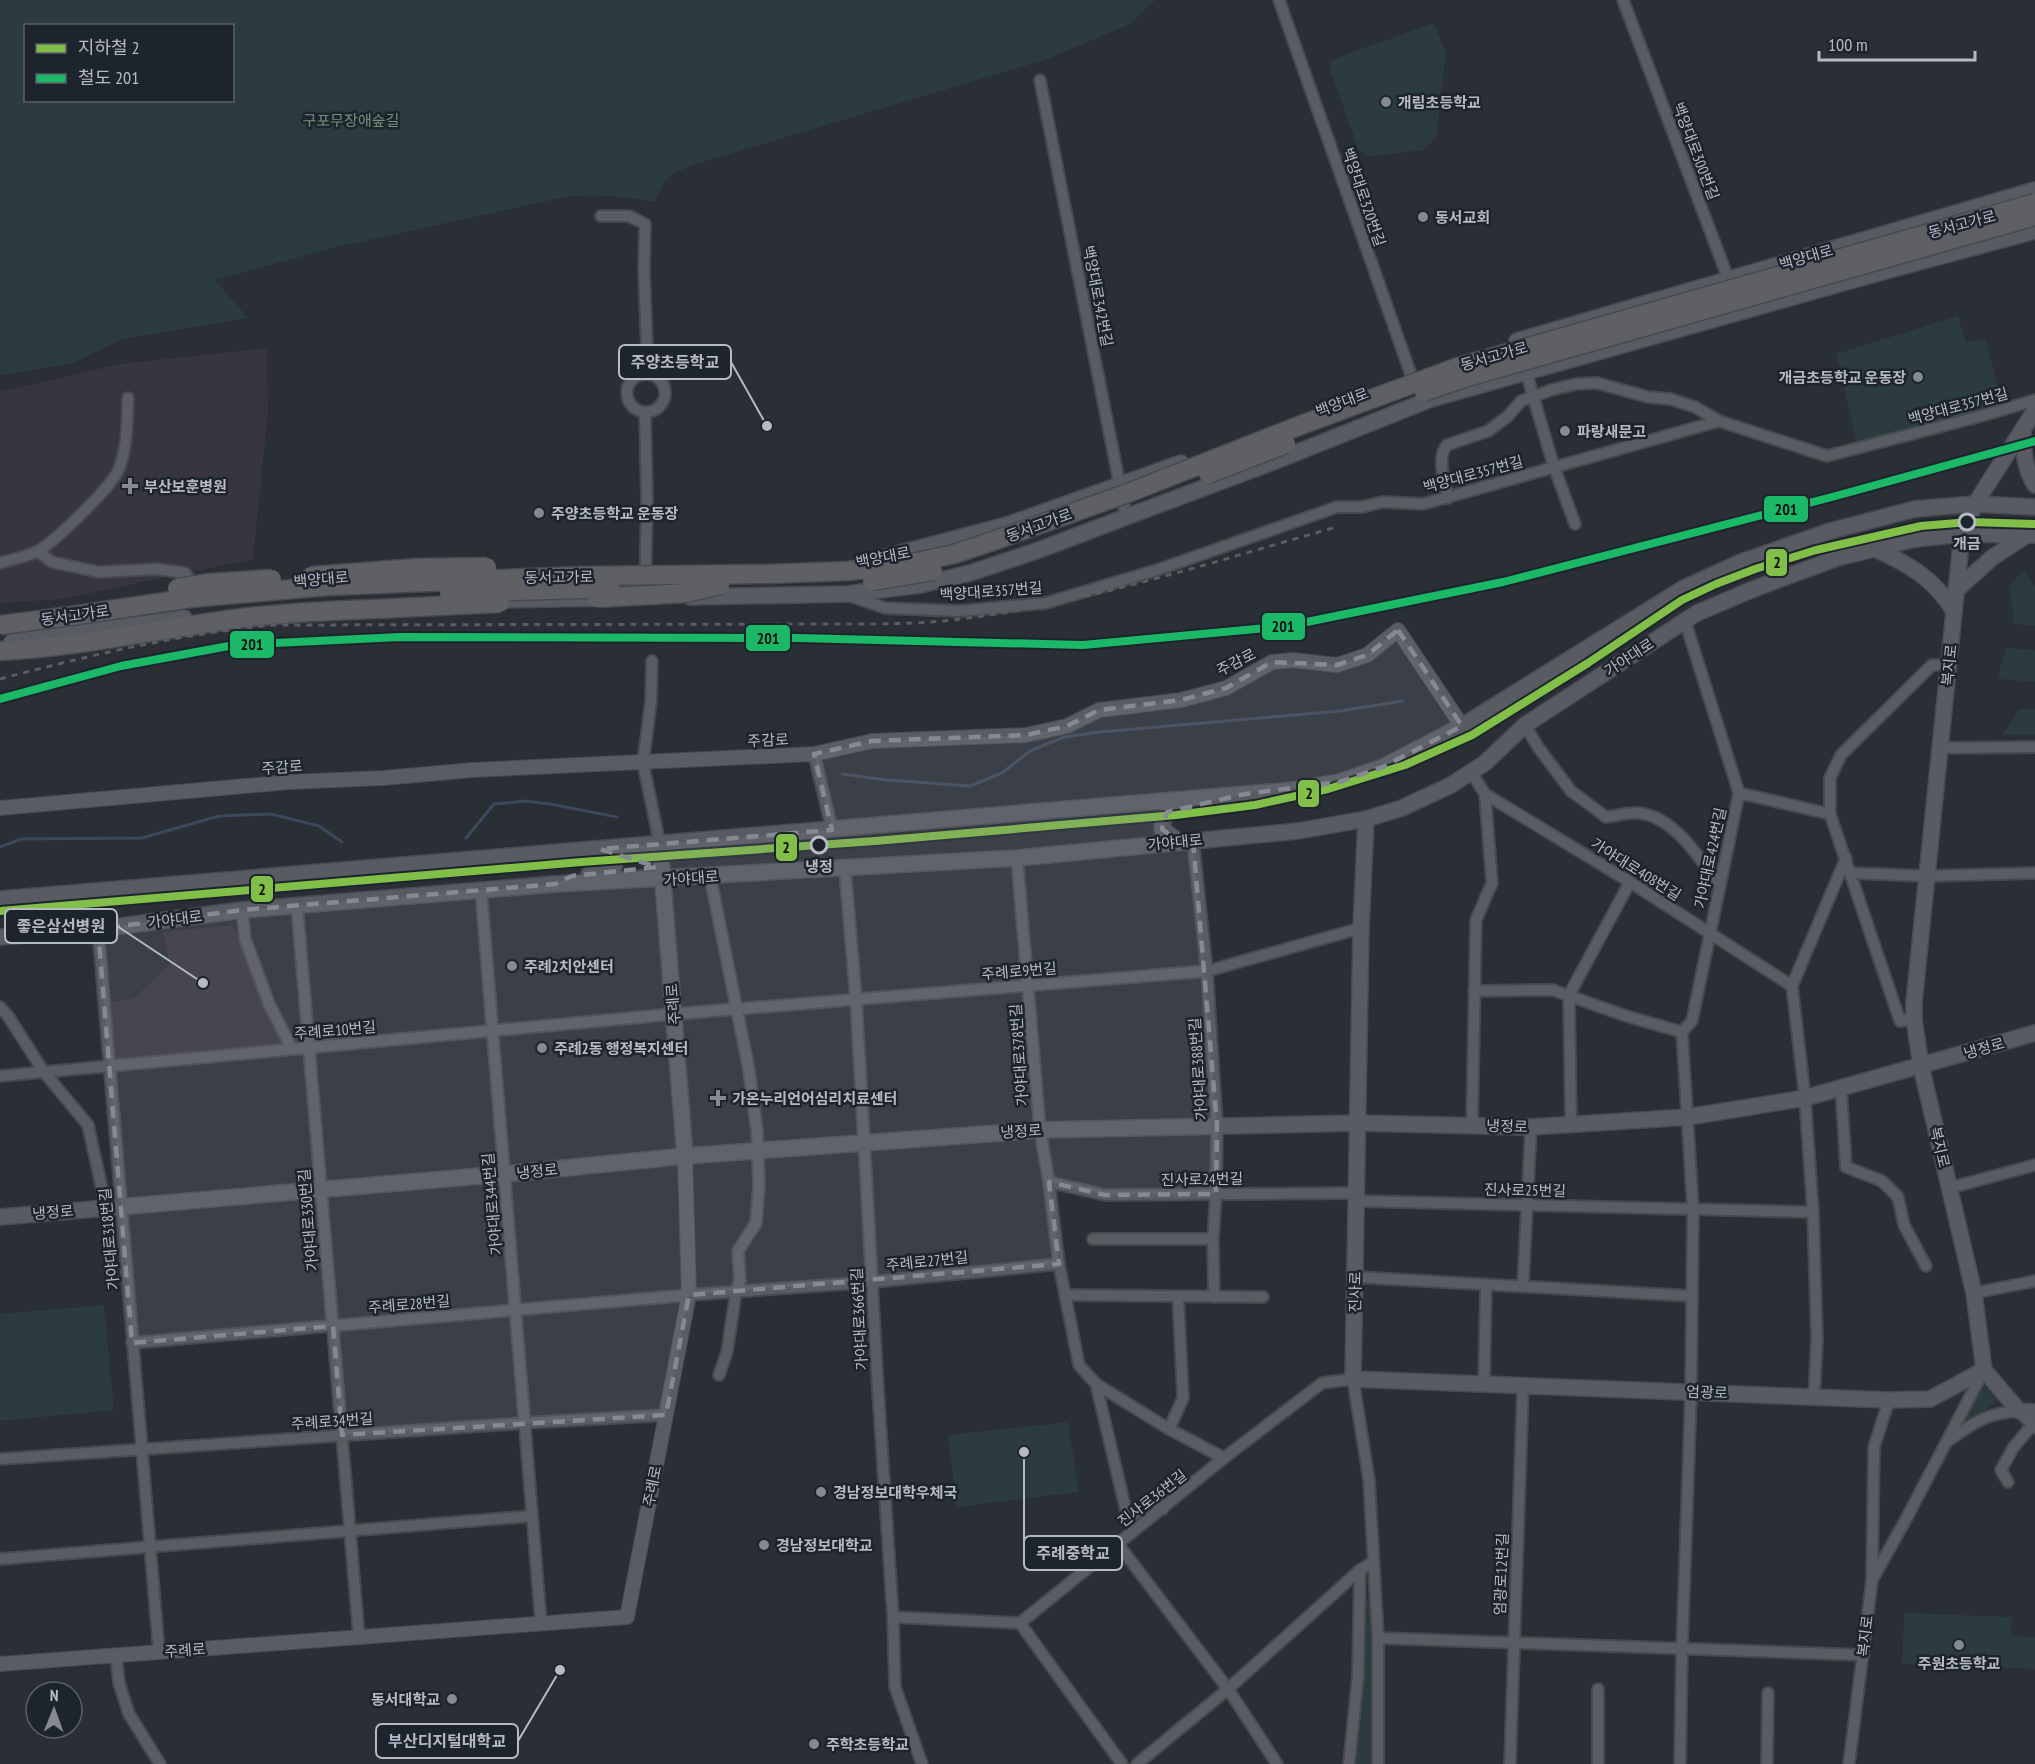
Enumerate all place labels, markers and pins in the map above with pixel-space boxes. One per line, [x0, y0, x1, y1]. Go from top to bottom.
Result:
place label: 개림초등학교 [1398, 93, 1481, 112]
marker: 개림초등학교 [1379, 95, 1393, 109]
place label: 동서교회 [1435, 208, 1490, 227]
marker: 동서교회 [1416, 210, 1430, 224]
callout: 주양초등학교 [619, 345, 731, 379]
place label: 개금초등학교 운동장 [1779, 368, 1906, 387]
marker: 개금초등학교 운동장 [1911, 370, 1925, 384]
place label: 파랑새문고 [1577, 422, 1646, 441]
marker: 파랑새문고 [1558, 424, 1572, 438]
marker: 부산보훈병원 [121, 477, 139, 495]
place label: 부산보훈병원 [144, 477, 227, 496]
place label: 주양초등학교 운동장 [551, 504, 678, 523]
marker: 주양초등학교 운동장 [532, 506, 546, 520]
marker: 개금 [1958, 513, 1976, 531]
place label: 개금 [1953, 534, 1981, 553]
marker: 냉정 [810, 836, 828, 854]
place label: 냉정 [805, 857, 833, 876]
callout: 좋은삼선병원 [5, 909, 117, 943]
place label: 주례2치안센터 [524, 957, 614, 976]
marker: 주례2치안센터 [505, 959, 519, 973]
place label: 주례2동 행정복지센터 [554, 1039, 688, 1058]
marker: 주례2동 행정복지센터 [535, 1041, 549, 1055]
marker: 가온누리언어심리치료센터 [709, 1089, 727, 1107]
place label: 가온누리언어심리치료센터 [732, 1089, 898, 1108]
place label: 경남정보대학우체국 [833, 1483, 957, 1502]
marker: 경남정보대학우체국 [814, 1485, 828, 1499]
place label: 경남정보대학교 [776, 1536, 873, 1555]
callout: 주례중학교 [1024, 1536, 1122, 1570]
marker: 경남정보대학교 [757, 1538, 771, 1552]
marker: 주원초등학교 [1952, 1638, 1966, 1652]
place label: 주원초등학교 [1918, 1654, 2001, 1673]
place label: 동서대학교 [371, 1690, 440, 1709]
marker: 동서대학교 [445, 1692, 459, 1706]
callout: 부산디지털대학교 [376, 1724, 518, 1758]
place label: 주학초등학교 [826, 1735, 909, 1754]
marker: 주학초등학교 [807, 1737, 821, 1751]

